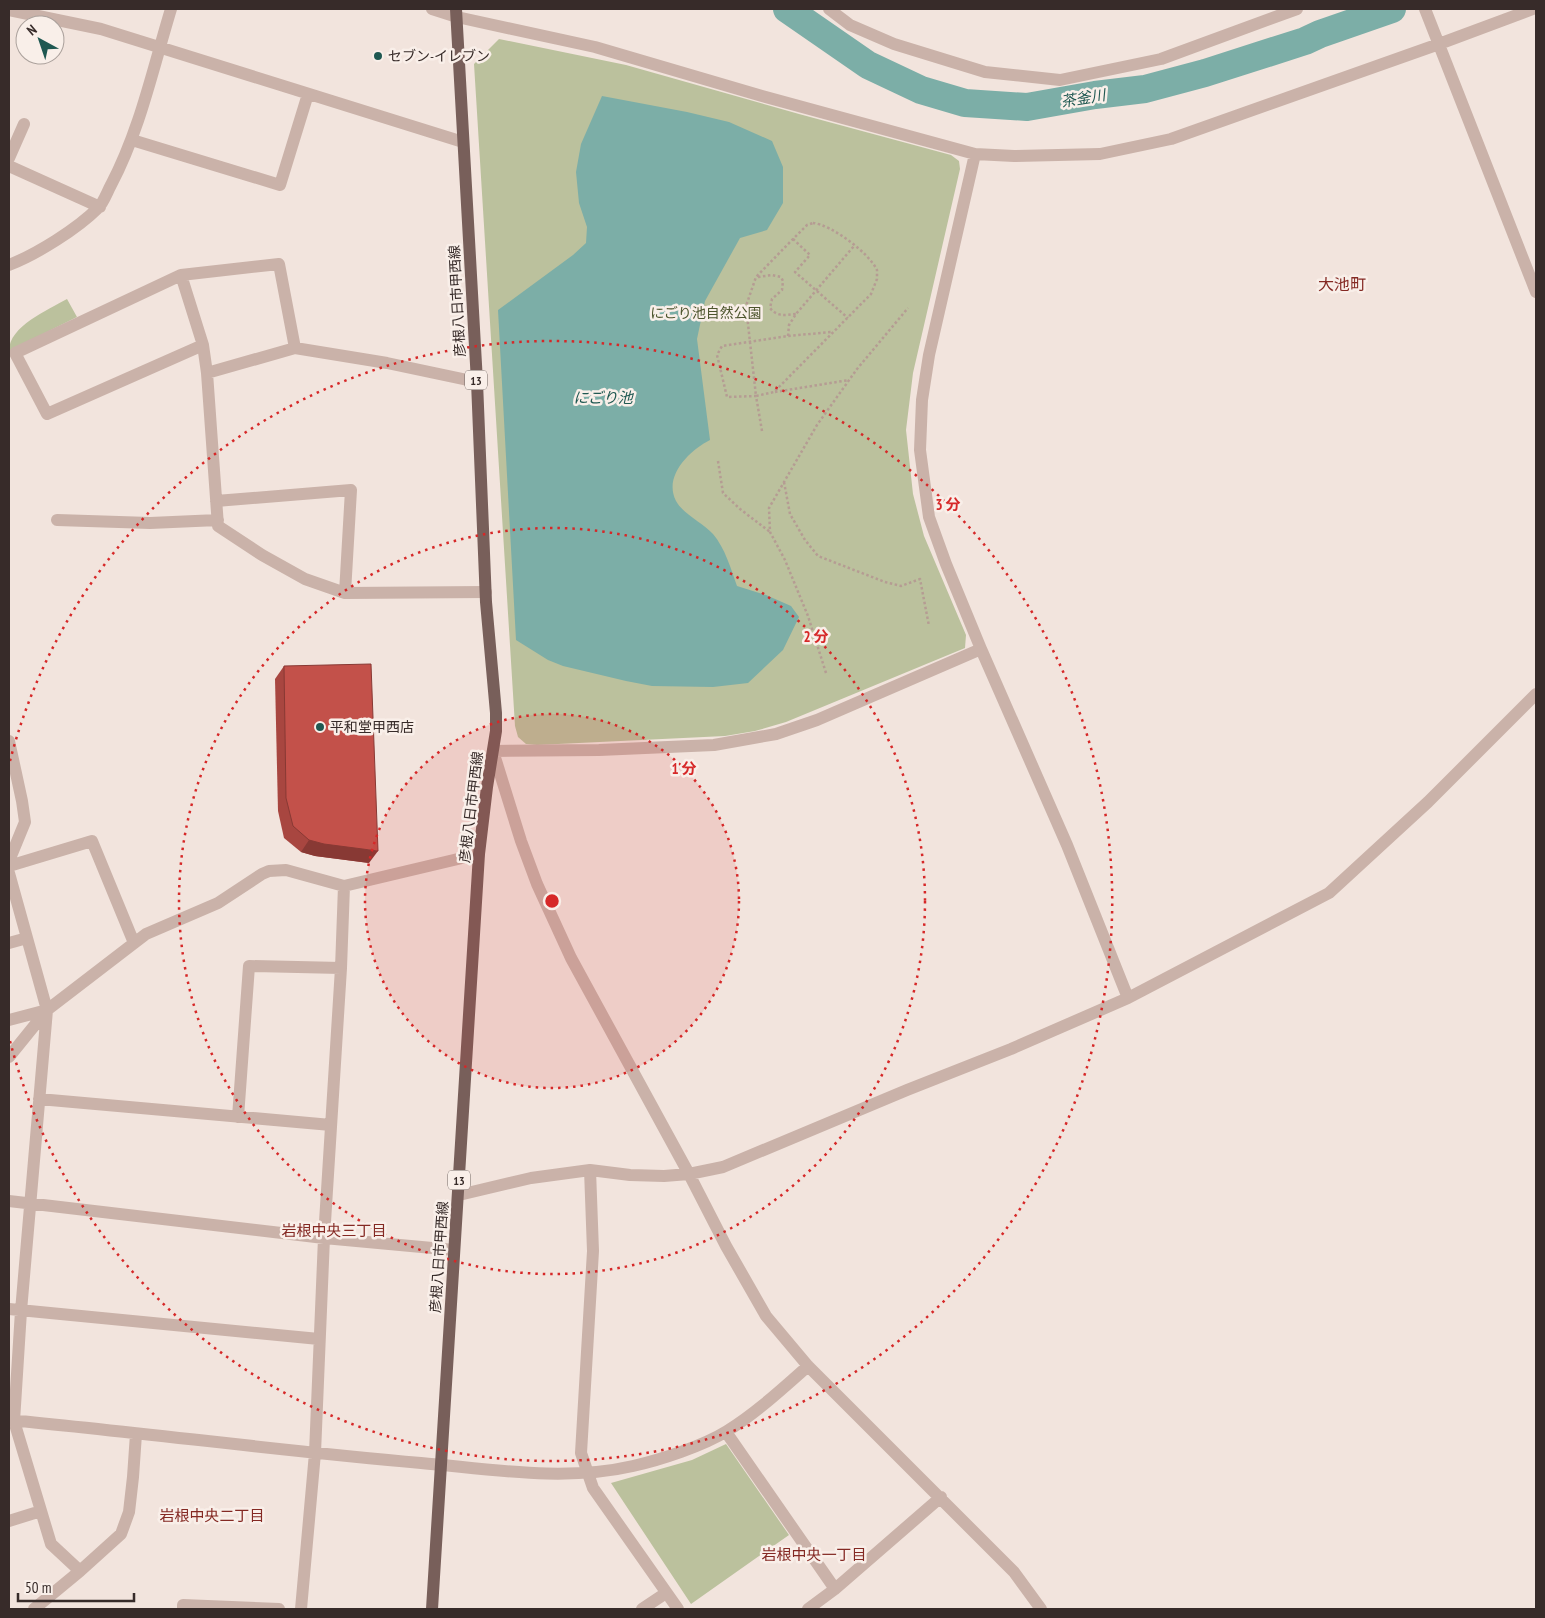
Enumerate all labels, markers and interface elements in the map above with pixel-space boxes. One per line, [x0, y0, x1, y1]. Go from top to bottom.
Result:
north arrow [15, 15, 65, 65]
text: N [23, 21, 40, 39]
place label: セブン-イレブン [388, 47, 490, 65]
marker: セブン-イレブン [372, 50, 384, 62]
water label: 茶釜川 [1059, 85, 1109, 111]
street label: 彦根八日市甲西線 [445, 245, 469, 357]
district label: 大池町 [1318, 274, 1366, 294]
park label: にごり池自然公園 [650, 304, 762, 322]
road number: 13 [465, 370, 487, 390]
water label: にごり池 [573, 388, 635, 407]
text: 3 分 [935, 495, 961, 514]
text: 2 分 [803, 627, 829, 646]
place label: 平和堂甲西店 [330, 718, 414, 736]
marker: 平和堂甲西店 [314, 721, 326, 733]
street label: 彦根八日市甲西線 [455, 750, 487, 864]
text: 1 分 [671, 759, 697, 778]
centre of rings [543, 892, 561, 910]
road number: 13 [448, 1170, 470, 1190]
street label: 彦根八日市甲西線 [426, 1201, 452, 1313]
district label: 岩根中央三丁目 [281, 1221, 387, 1240]
district label: 岩根中央二丁目 [159, 1506, 265, 1525]
district label: 岩根中央一丁目 [761, 1545, 867, 1564]
scale bar [18, 1570, 134, 1602]
text: 50 m [25, 1578, 51, 1597]

